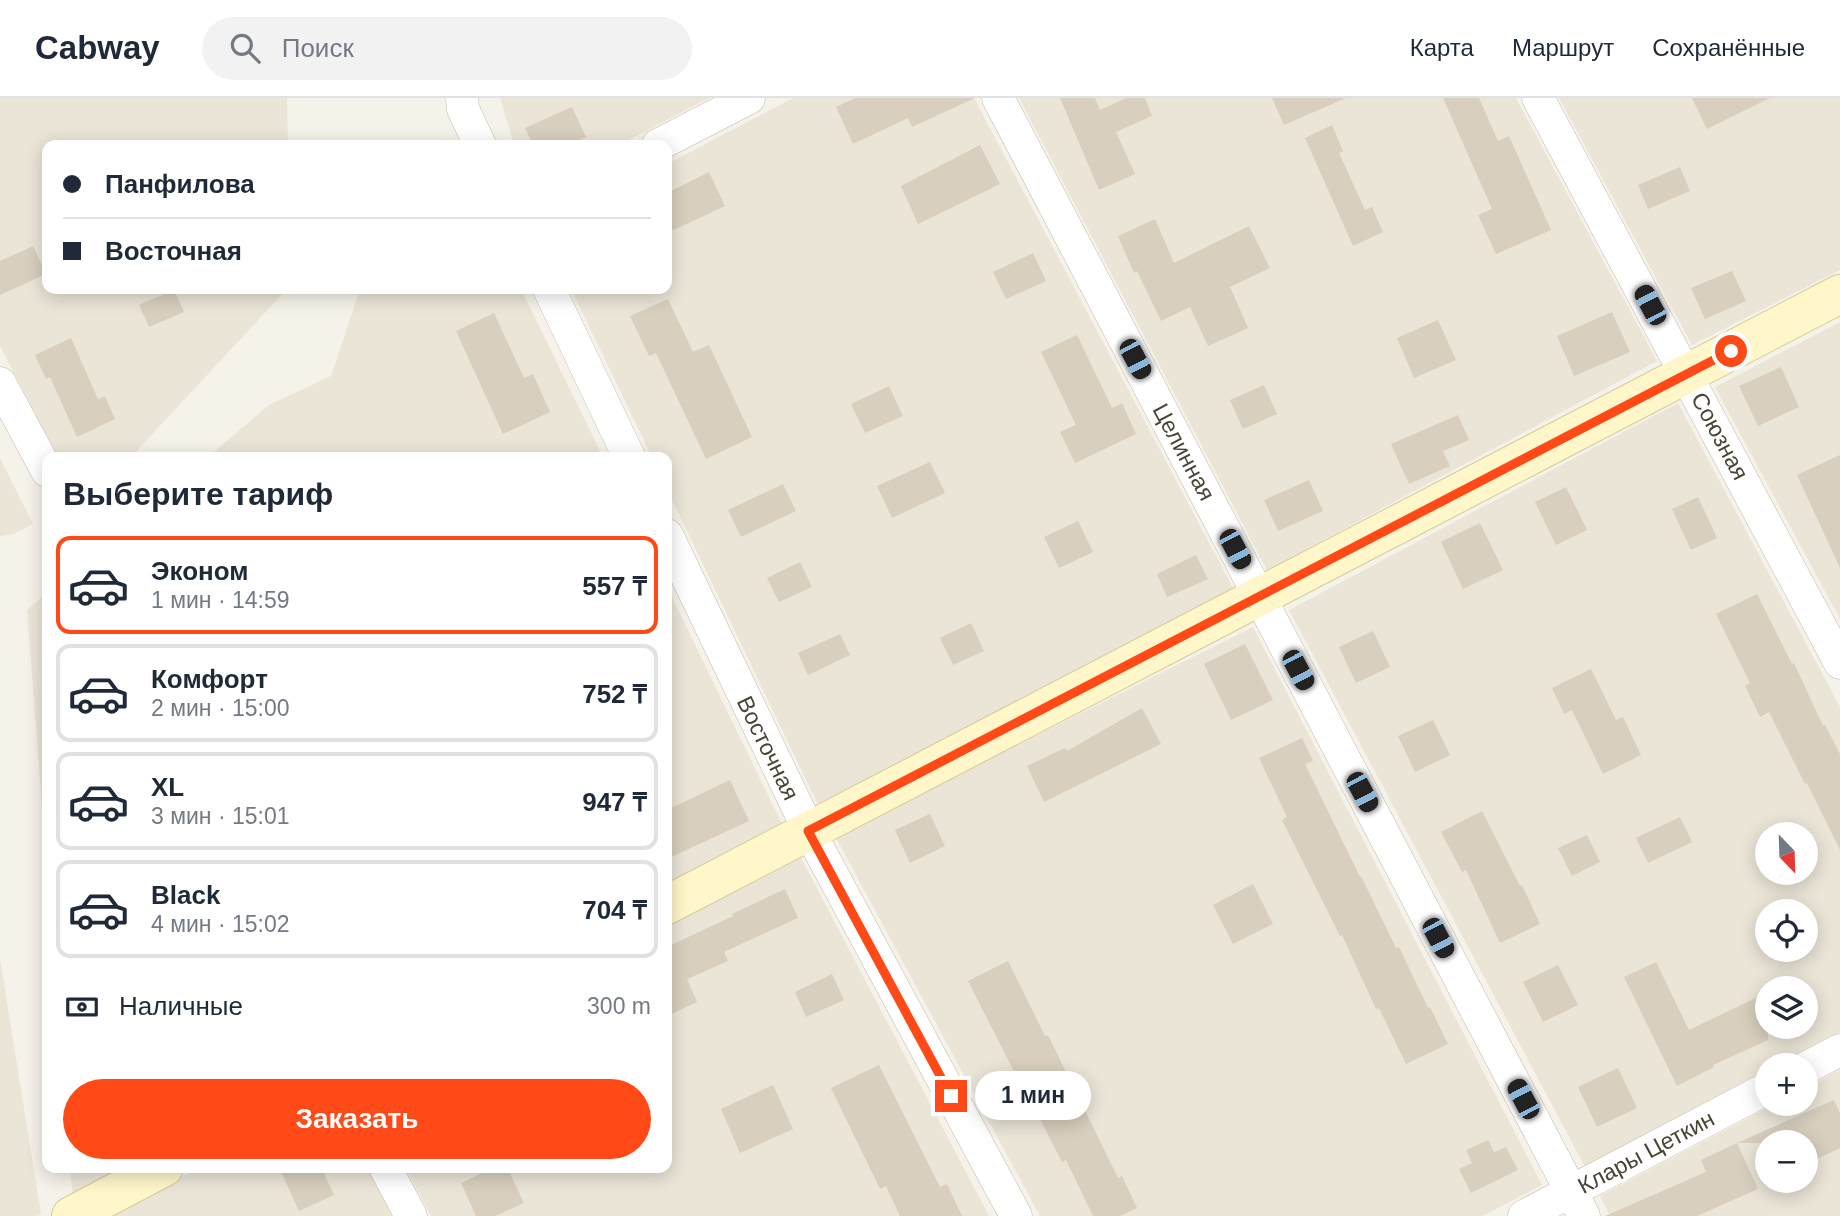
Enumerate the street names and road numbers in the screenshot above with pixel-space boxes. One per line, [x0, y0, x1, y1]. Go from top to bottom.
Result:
street label: Союзная [1686, 388, 1754, 484]
street label: Целинная [1148, 399, 1220, 505]
street label: Восточная [732, 692, 804, 804]
street label: Клары Цеткин [1573, 1105, 1719, 1199]

